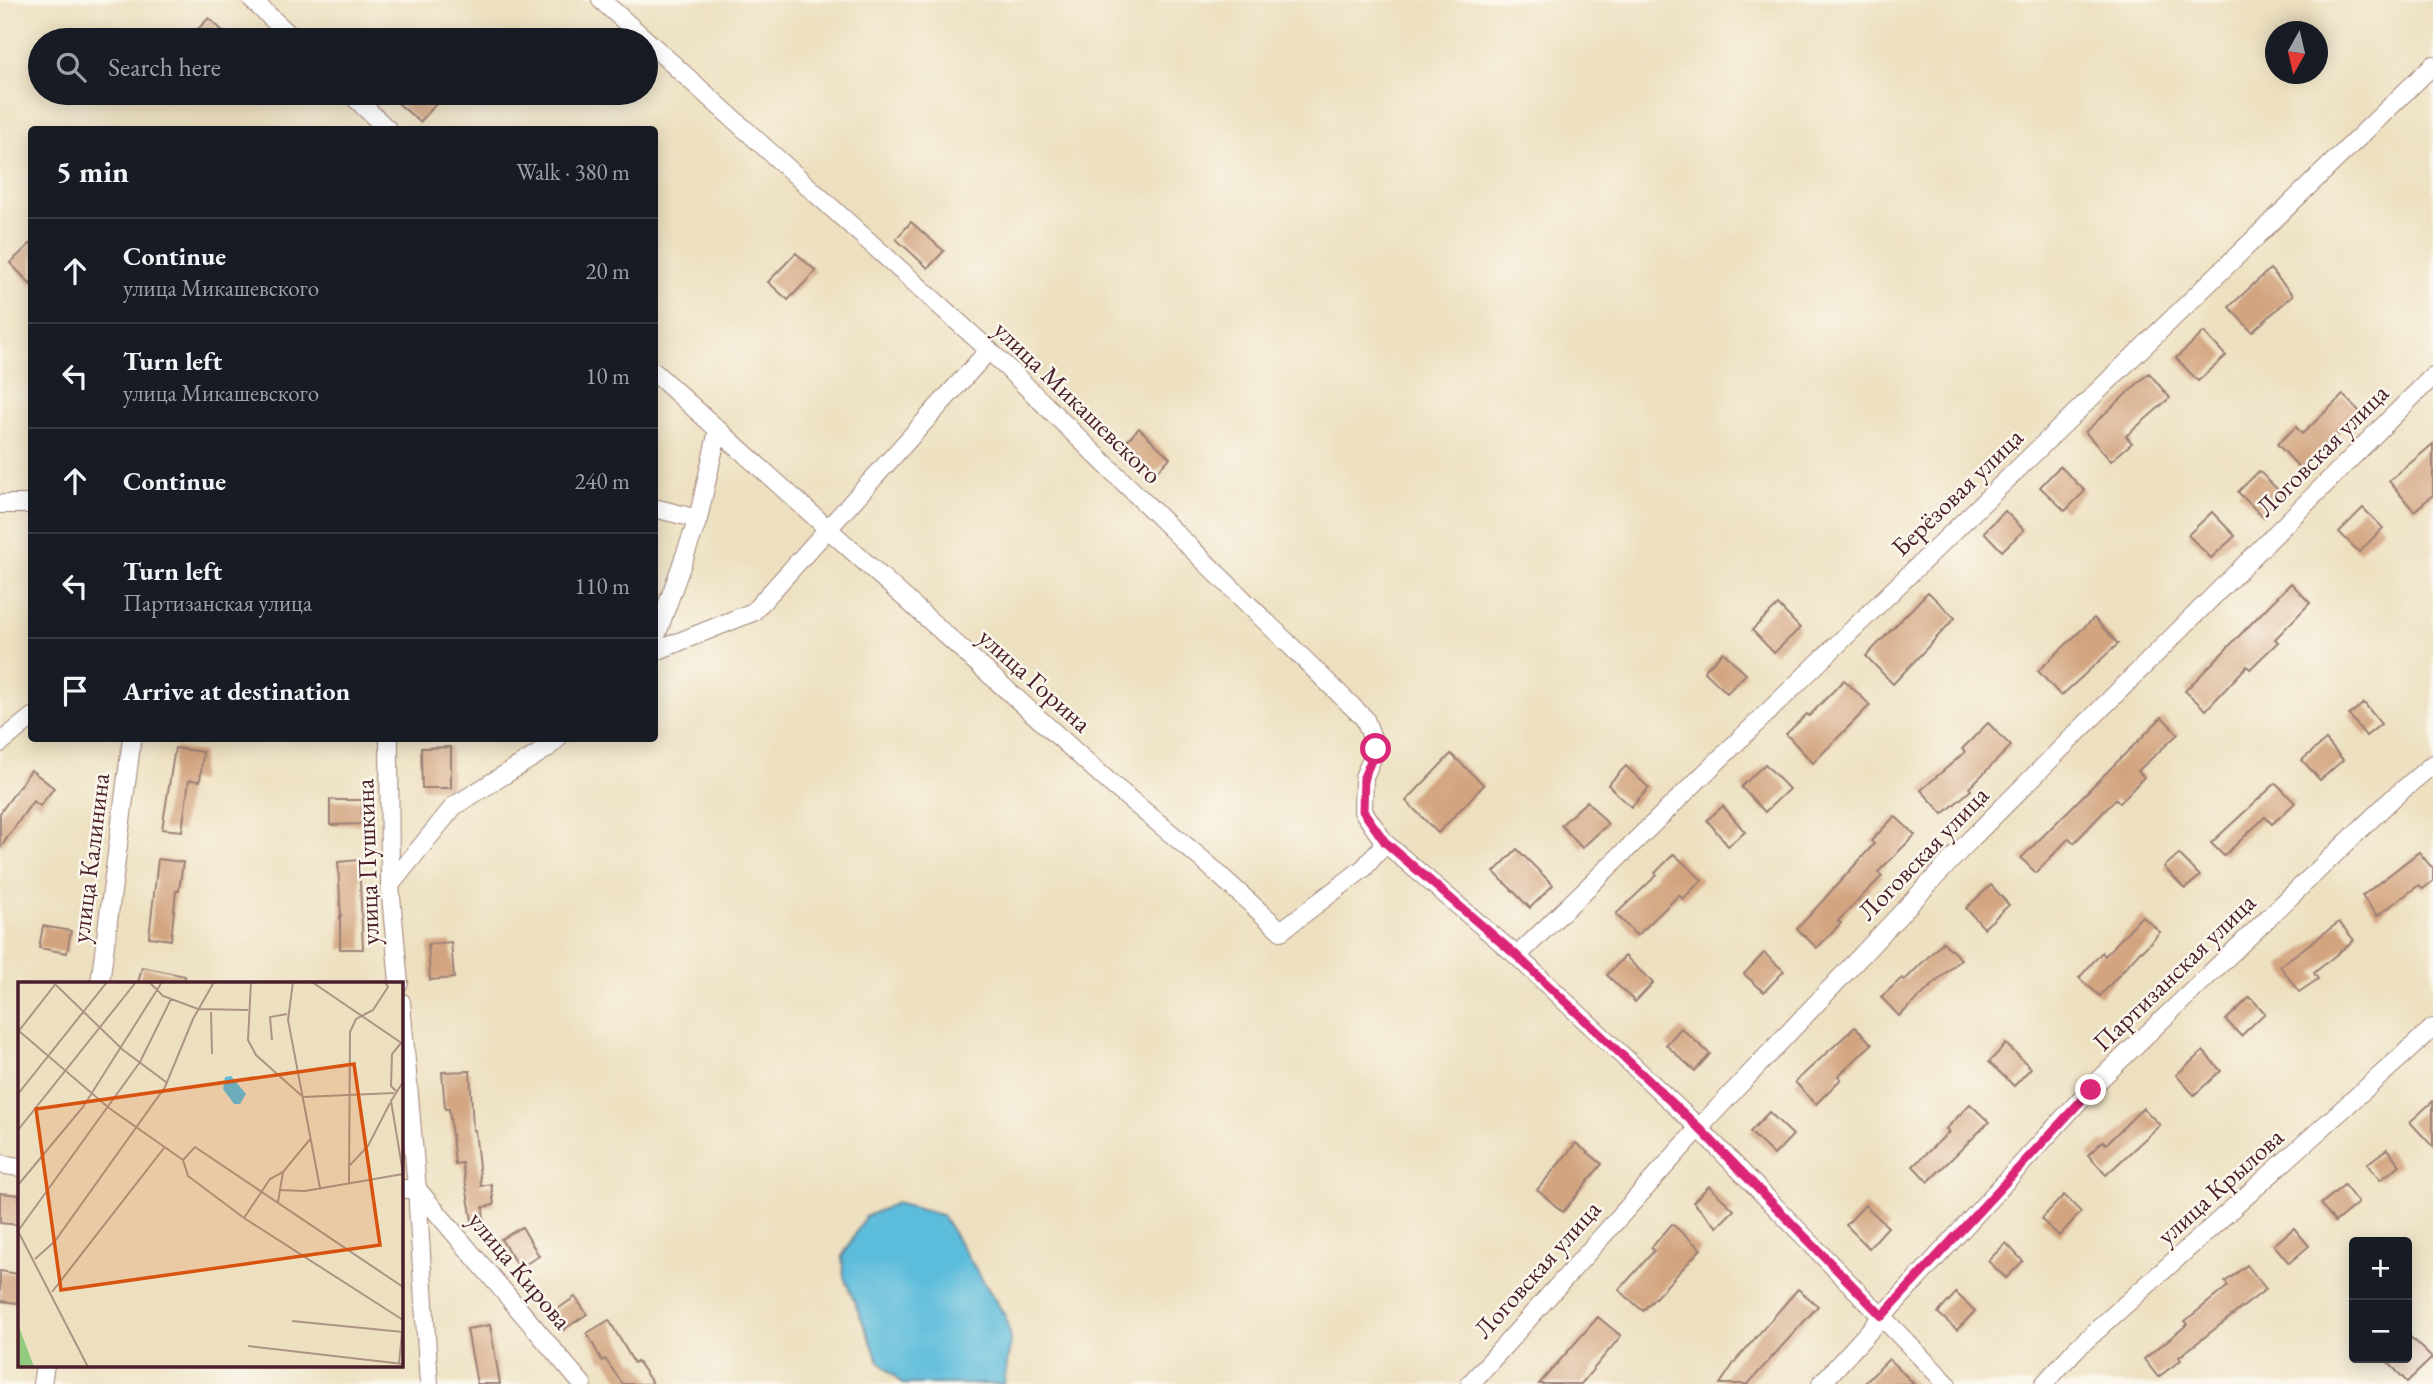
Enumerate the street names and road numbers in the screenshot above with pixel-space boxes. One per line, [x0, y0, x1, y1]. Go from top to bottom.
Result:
street label: улица Микашевского [986, 313, 1170, 491]
street label: Логовская улица [2248, 376, 2396, 524]
street label: Берёзовая улица [1884, 420, 2031, 564]
street label: улица Горина [971, 620, 1099, 740]
street label: улица Калинина [63, 770, 117, 945]
street label: улица Пушкина [347, 777, 387, 946]
street label: Логовская улица [1850, 778, 1996, 928]
street label: Партизанская улица [2085, 885, 2263, 1058]
street label: улица Крылова [2149, 1120, 2291, 1252]
street label: Логовская улица [1466, 1192, 1608, 1345]
street label: улица Кирова [461, 1204, 580, 1337]

